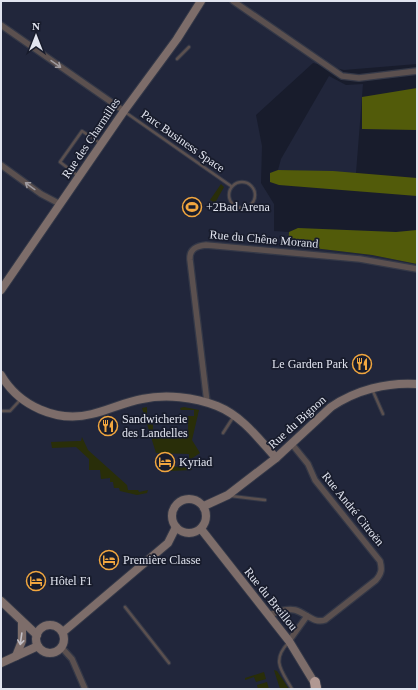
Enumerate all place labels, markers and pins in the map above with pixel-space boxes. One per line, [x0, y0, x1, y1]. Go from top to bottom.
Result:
sports icon: +2Bad Arena [181, 196, 203, 218]
place label: +2Bad Arena [206, 200, 270, 214]
restaurant icon: Le Garden Park [351, 353, 373, 375]
place label: Le Garden Park [272, 357, 348, 371]
place label: Sandwicherie des Landelles [122, 412, 188, 440]
restaurant icon: Sandwicherie des Landelles [97, 415, 119, 437]
hotel icon: Kyriad [154, 451, 176, 473]
place label: Kyriad [179, 455, 212, 469]
hotel icon: Première Classe [98, 549, 120, 571]
place label: Première Classe [123, 553, 201, 567]
hotel icon: Hôtel F1 [25, 570, 47, 592]
place label: Hôtel F1 [50, 574, 92, 588]

